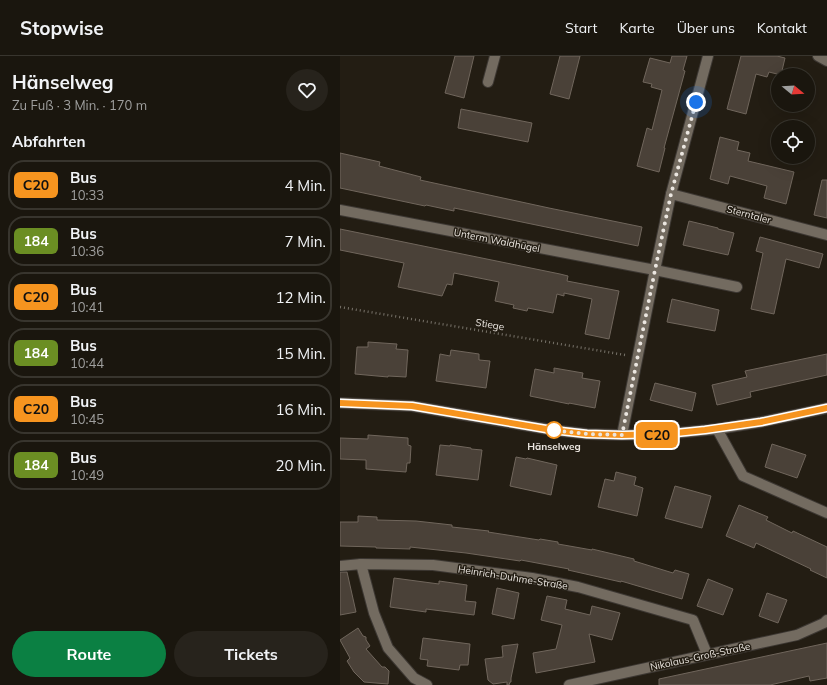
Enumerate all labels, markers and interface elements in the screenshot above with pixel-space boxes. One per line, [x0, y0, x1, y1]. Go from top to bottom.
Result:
text: Stopwise [20, 16, 104, 40]
text: Start [565, 19, 597, 37]
text: Karte [619, 19, 655, 37]
text: Über uns [677, 19, 735, 37]
text: Kontakt [757, 19, 807, 37]
north arrow [771, 68, 815, 112]
map controls [771, 68, 815, 164]
button: heart [286, 69, 328, 111]
text: Hänselweg [12, 70, 114, 94]
your location [686, 92, 706, 112]
text: Zu Fuß · 3 Min. · 170 m [12, 97, 147, 113]
button: locate [771, 120, 815, 164]
text: Abfahrten [12, 132, 85, 151]
text: Bus [70, 168, 97, 187]
text: C20 [23, 176, 49, 194]
text: 4 Min. [284, 176, 326, 195]
text: 10:33 [70, 187, 104, 203]
street label: Sterntaler [725, 202, 773, 227]
text: Bus [70, 224, 97, 243]
street label: Unterm Waldhügel [453, 226, 541, 255]
text: 184 [23, 232, 49, 250]
text: 7 Min. [284, 232, 326, 251]
text: 10:36 [70, 243, 104, 259]
text: Bus [70, 280, 97, 299]
text: C20 [23, 288, 49, 306]
text: 12 Min. [275, 288, 326, 307]
text: 10:41 [70, 299, 104, 315]
street label: Stiege [474, 316, 505, 333]
text: Bus [70, 336, 97, 355]
text: 184 [23, 344, 49, 362]
text: 15 Min. [275, 344, 326, 363]
text: 10:44 [70, 355, 104, 371]
text: Bus [70, 392, 97, 411]
text: C20 [23, 400, 49, 418]
text: 16 Min. [275, 400, 326, 419]
text: 10:45 [70, 411, 104, 427]
marker: Hänselweg [545, 421, 563, 439]
line badge: C20 [634, 422, 680, 448]
text: C20 [644, 426, 670, 444]
place label: Hänselweg [527, 440, 581, 453]
text: Bus [70, 448, 97, 467]
text: 184 [23, 456, 49, 474]
text: 20 Min. [275, 456, 326, 475]
text: 10:49 [70, 467, 104, 483]
street label: Heinrich-Duhme-Straße [457, 562, 569, 593]
button: Route [12, 631, 166, 677]
button: Tickets [174, 631, 328, 677]
street label: Nikolaus-Groß-Straße [649, 640, 751, 673]

